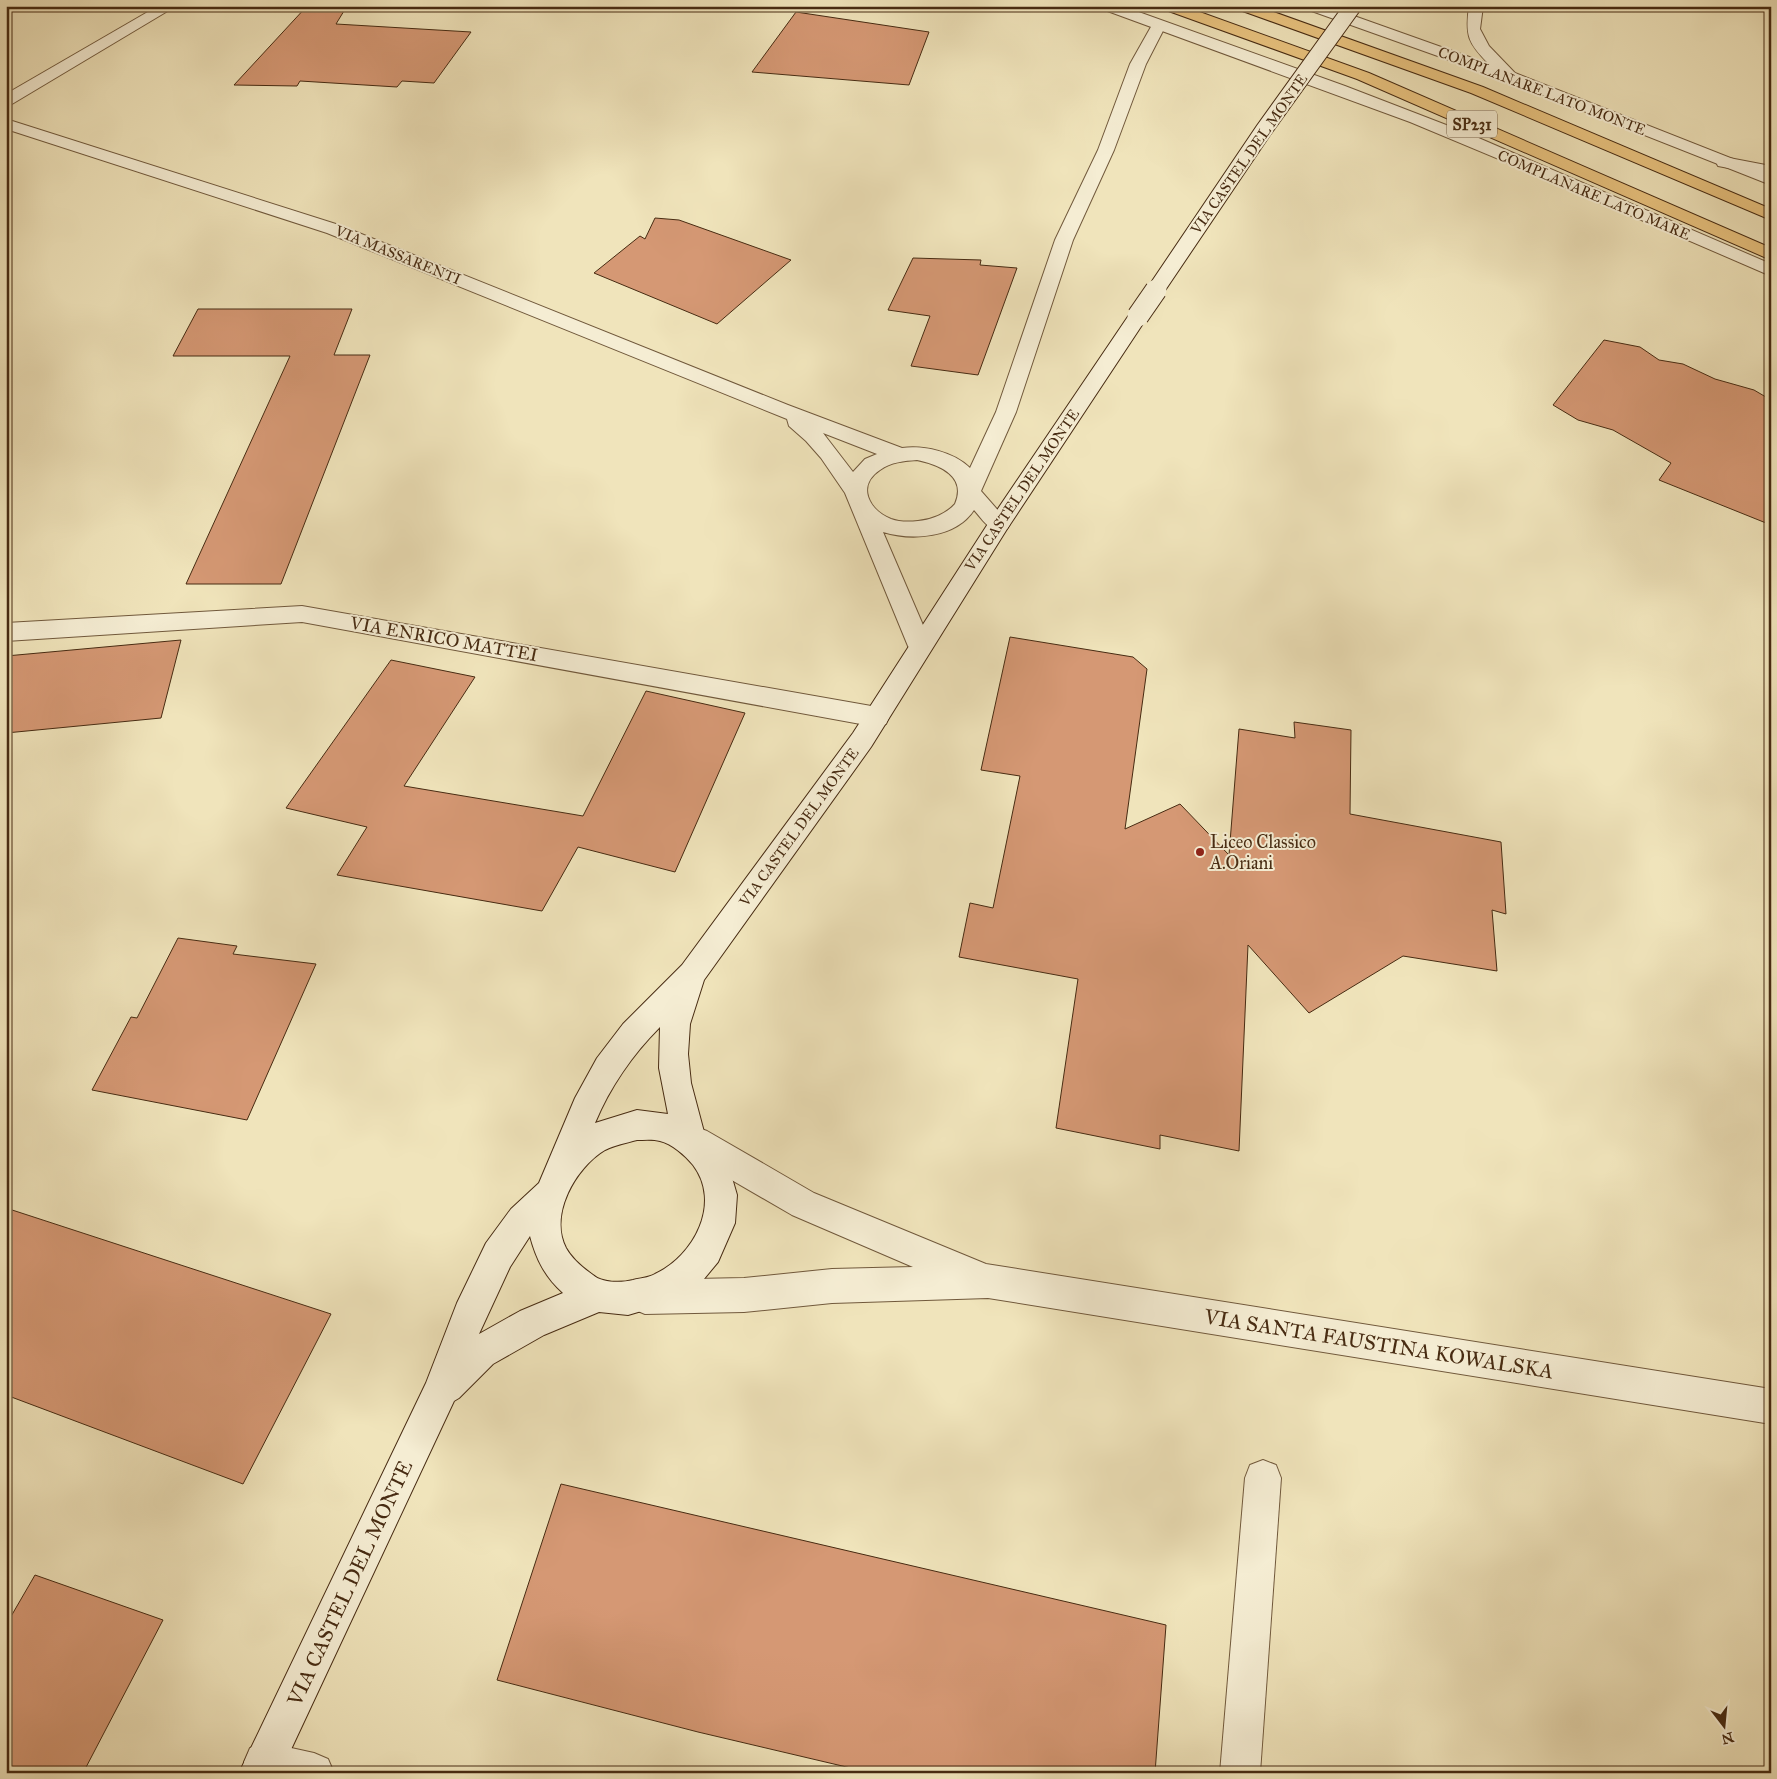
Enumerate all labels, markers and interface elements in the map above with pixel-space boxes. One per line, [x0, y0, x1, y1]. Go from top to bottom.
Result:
street label: COMPLANARE LATO MONTE [1436, 43, 1649, 139]
street label: VIA CASTEL DEL MONTE [1186, 70, 1311, 238]
road number: SP231 [1447, 110, 1497, 138]
street label: COMPLANARE LATO MARE [1495, 146, 1693, 244]
street label: VIA MASSARENTI [332, 221, 463, 288]
street label: VIA CASTEL DEL MONTE [960, 405, 1083, 575]
street label: VIA ENRICO MATTEI [347, 611, 540, 666]
street label: VIA CASTEL DEL MONTE [735, 744, 863, 911]
place label: Liceo Classico A.Oriani [1209, 831, 1316, 874]
marker: Liceo Classico A.Oriani [1194, 846, 1206, 858]
street label: VIA SANTA FAUSTINA KOWALSKA [1202, 1303, 1555, 1384]
street label: VIA CASTEL DEL MONTE [281, 1456, 418, 1711]
north arrow [1700, 1702, 1750, 1752]
text: N [1719, 1728, 1735, 1748]

